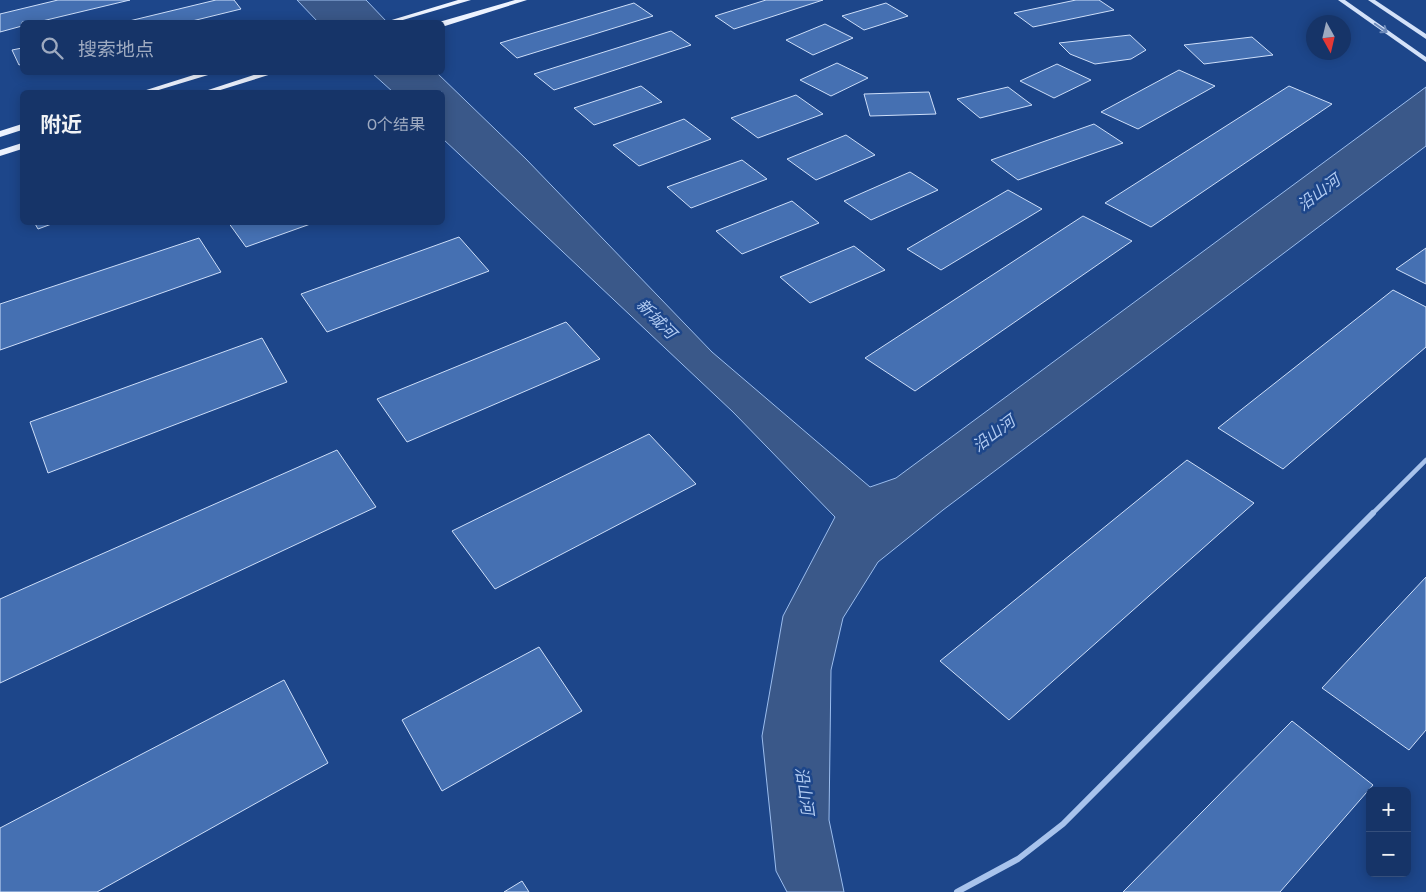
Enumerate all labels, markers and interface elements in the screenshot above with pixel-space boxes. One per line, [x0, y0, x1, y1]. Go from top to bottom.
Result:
north arrow [1306, 15, 1351, 60]
search box [20, 20, 445, 75]
one-way arrow [1374, 23, 1388, 33]
icon: search [38, 34, 66, 62]
text: 搜索地点 [78, 39, 154, 61]
text: 附近 [40, 113, 82, 138]
text: 0个结果 [367, 115, 425, 135]
water label: 沿山河 [1294, 169, 1347, 215]
water label: 新城河 [632, 295, 682, 345]
water label: 沿山河 [969, 410, 1022, 456]
water label: 沿山河 [791, 766, 818, 819]
map controls [1366, 787, 1411, 877]
button: + [1366, 787, 1411, 832]
button: − [1366, 832, 1411, 877]

